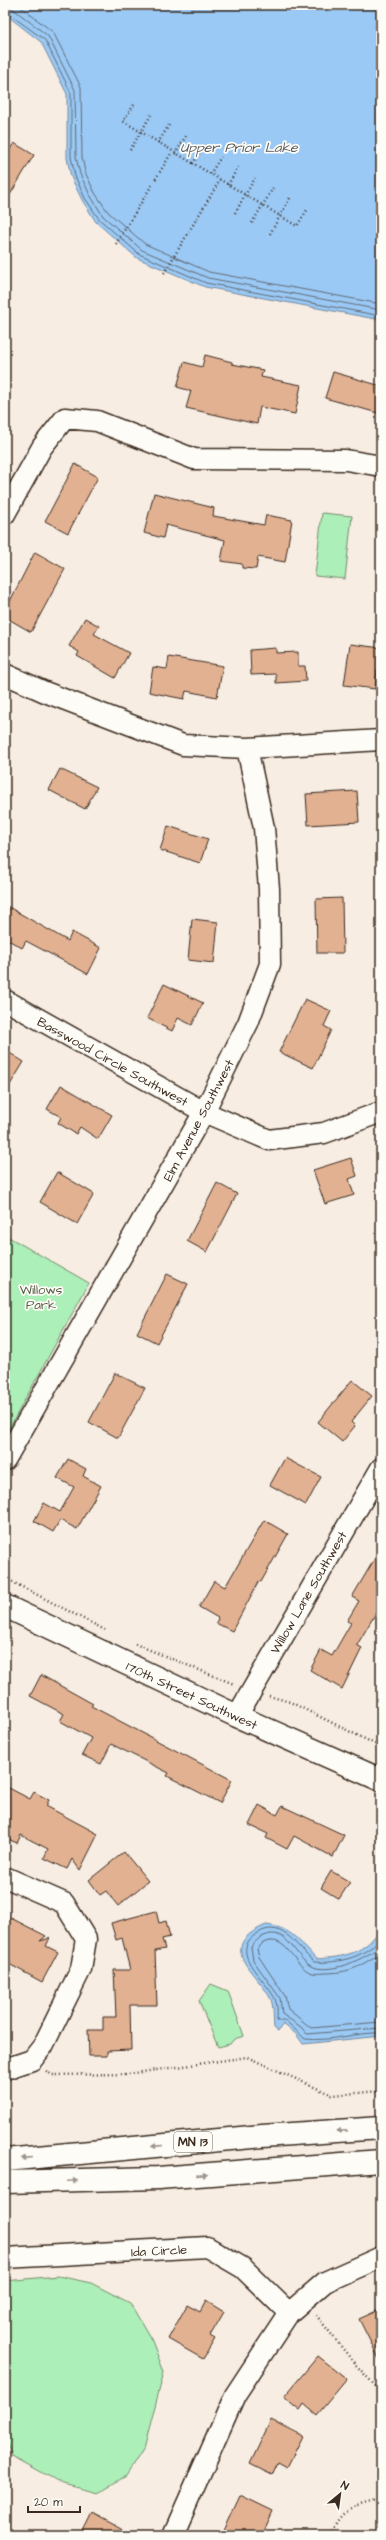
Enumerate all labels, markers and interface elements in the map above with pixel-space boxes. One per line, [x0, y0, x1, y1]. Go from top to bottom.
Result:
water label: Upper Prior Lake [180, 138, 299, 158]
street label: Basswood Circle Southwest [34, 1013, 192, 1111]
street label: Elm Avenue Southwest [159, 1056, 239, 1185]
park label: Willows Park [20, 1281, 63, 1314]
street label: Willow Lane Southwest [266, 1527, 352, 1657]
street label: 170th Street Southwest [123, 1657, 261, 1735]
one-way arrow [336, 2127, 348, 2134]
road number: MN 13 [174, 2132, 212, 2152]
one-way arrow [151, 2142, 163, 2149]
one-way arrow [21, 2155, 33, 2161]
one-way arrow [196, 2172, 208, 2179]
one-way arrow [66, 2178, 79, 2184]
street label: Ida Circle [131, 2241, 188, 2261]
north arrow [320, 2474, 360, 2514]
text: N [338, 2477, 351, 2494]
scale bar [28, 2488, 80, 2514]
text: 20 m [34, 2494, 63, 2511]

